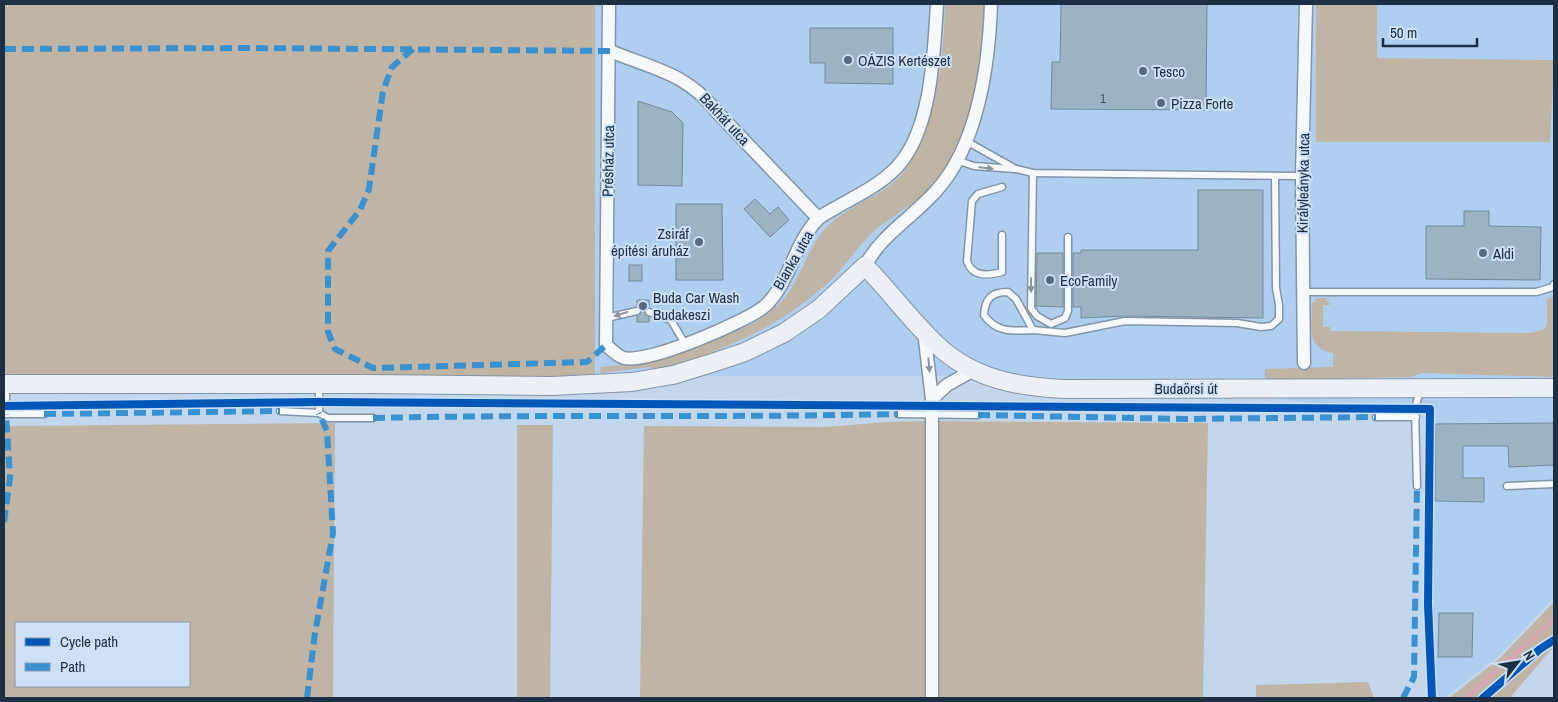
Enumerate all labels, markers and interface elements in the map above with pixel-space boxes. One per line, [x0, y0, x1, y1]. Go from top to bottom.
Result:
scale bar [1383, 15, 1477, 47]
text: 50 m [1390, 22, 1417, 43]
place label: OÁZIS Kertészet [858, 50, 951, 71]
marker: OÁZIS Kertészet [842, 54, 854, 66]
place label: Tesco [1153, 61, 1185, 82]
marker: Tesco [1137, 65, 1149, 77]
street label: Bakhát utca [695, 88, 755, 150]
house number: 1 [1100, 91, 1106, 107]
place label: Pizza Forte [1171, 93, 1233, 114]
marker: Pizza Forte [1155, 97, 1167, 109]
street label: Présház utca [597, 125, 619, 197]
street label: Királyleányka utca [1292, 132, 1314, 233]
one-way arrow [978, 164, 994, 172]
place label: Zsiráf építési áruház [611, 223, 690, 261]
street label: Bianka utca [768, 226, 818, 293]
marker: Zsiráf építési áruház [693, 236, 705, 248]
place label: Aldi [1492, 243, 1514, 264]
marker: Aldi [1477, 247, 1489, 259]
place label: EcoFamily [1060, 270, 1118, 291]
marker: EcoFamily [1044, 274, 1056, 286]
one-way arrow [1027, 277, 1035, 293]
place label: Buda Car Wash Budakeszi [653, 287, 739, 325]
marker: Buda Car Wash Budakeszi [637, 300, 649, 312]
one-way arrow [613, 311, 628, 318]
one-way arrow [925, 357, 933, 373]
street label: Budaörsi út [1155, 378, 1218, 399]
legend [15, 622, 190, 687]
text: Cycle path [60, 631, 118, 652]
north arrow [1493, 637, 1543, 687]
text: N [1519, 647, 1539, 663]
text: Path [60, 656, 85, 677]

